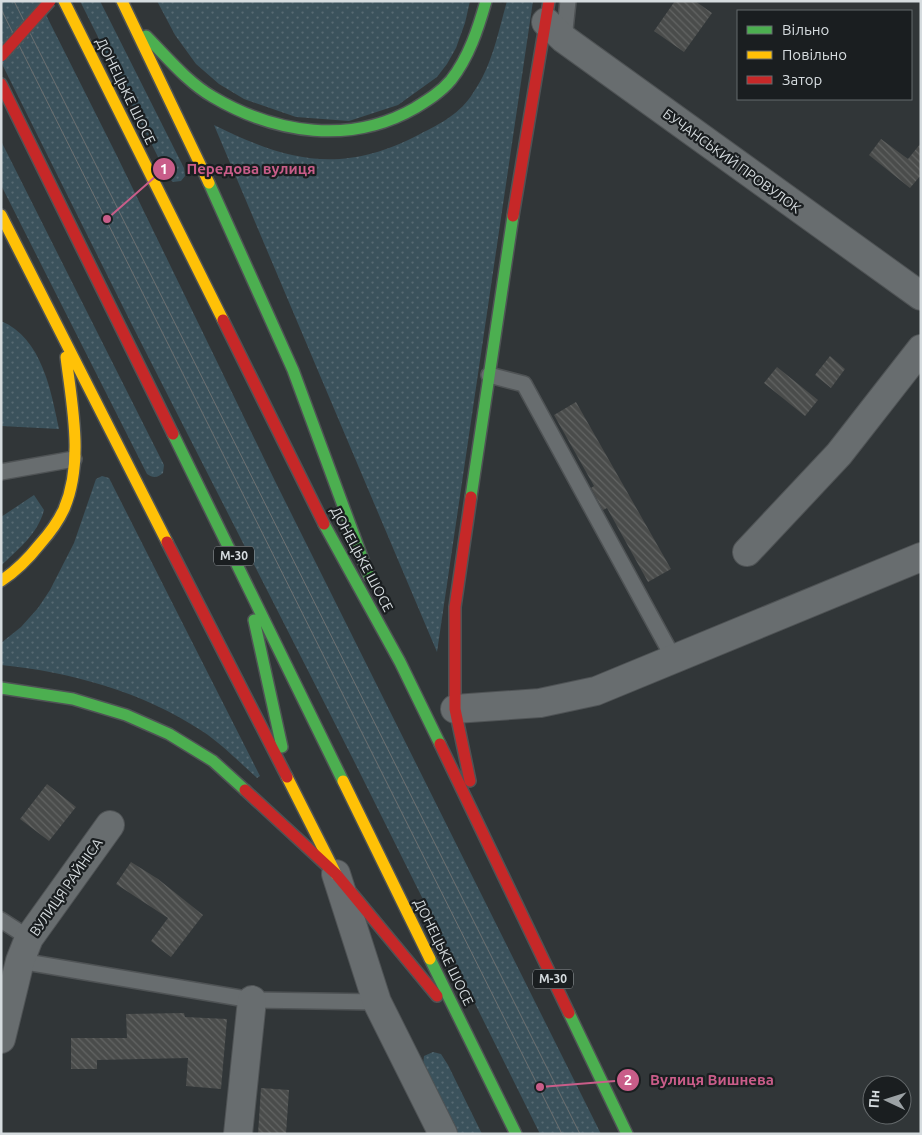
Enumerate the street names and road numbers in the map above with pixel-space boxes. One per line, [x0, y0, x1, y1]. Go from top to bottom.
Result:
street label: ДОНЕЦЬКЕ ШОСЕ [93, 35, 159, 147]
street label: БУЧАНСЬКИЙ ПРОВУЛОК [660, 105, 805, 217]
street label: ДОНЕЦЬКЕ ШОСЕ [327, 504, 397, 615]
road number: М-30 [214, 546, 254, 566]
street label: ВУЛИЦЯ РАЙНІСА [25, 834, 106, 939]
street label: ДОНЕЦЬКЕ ШОСЕ [411, 896, 477, 1008]
road number: М-30 [533, 970, 573, 989]

